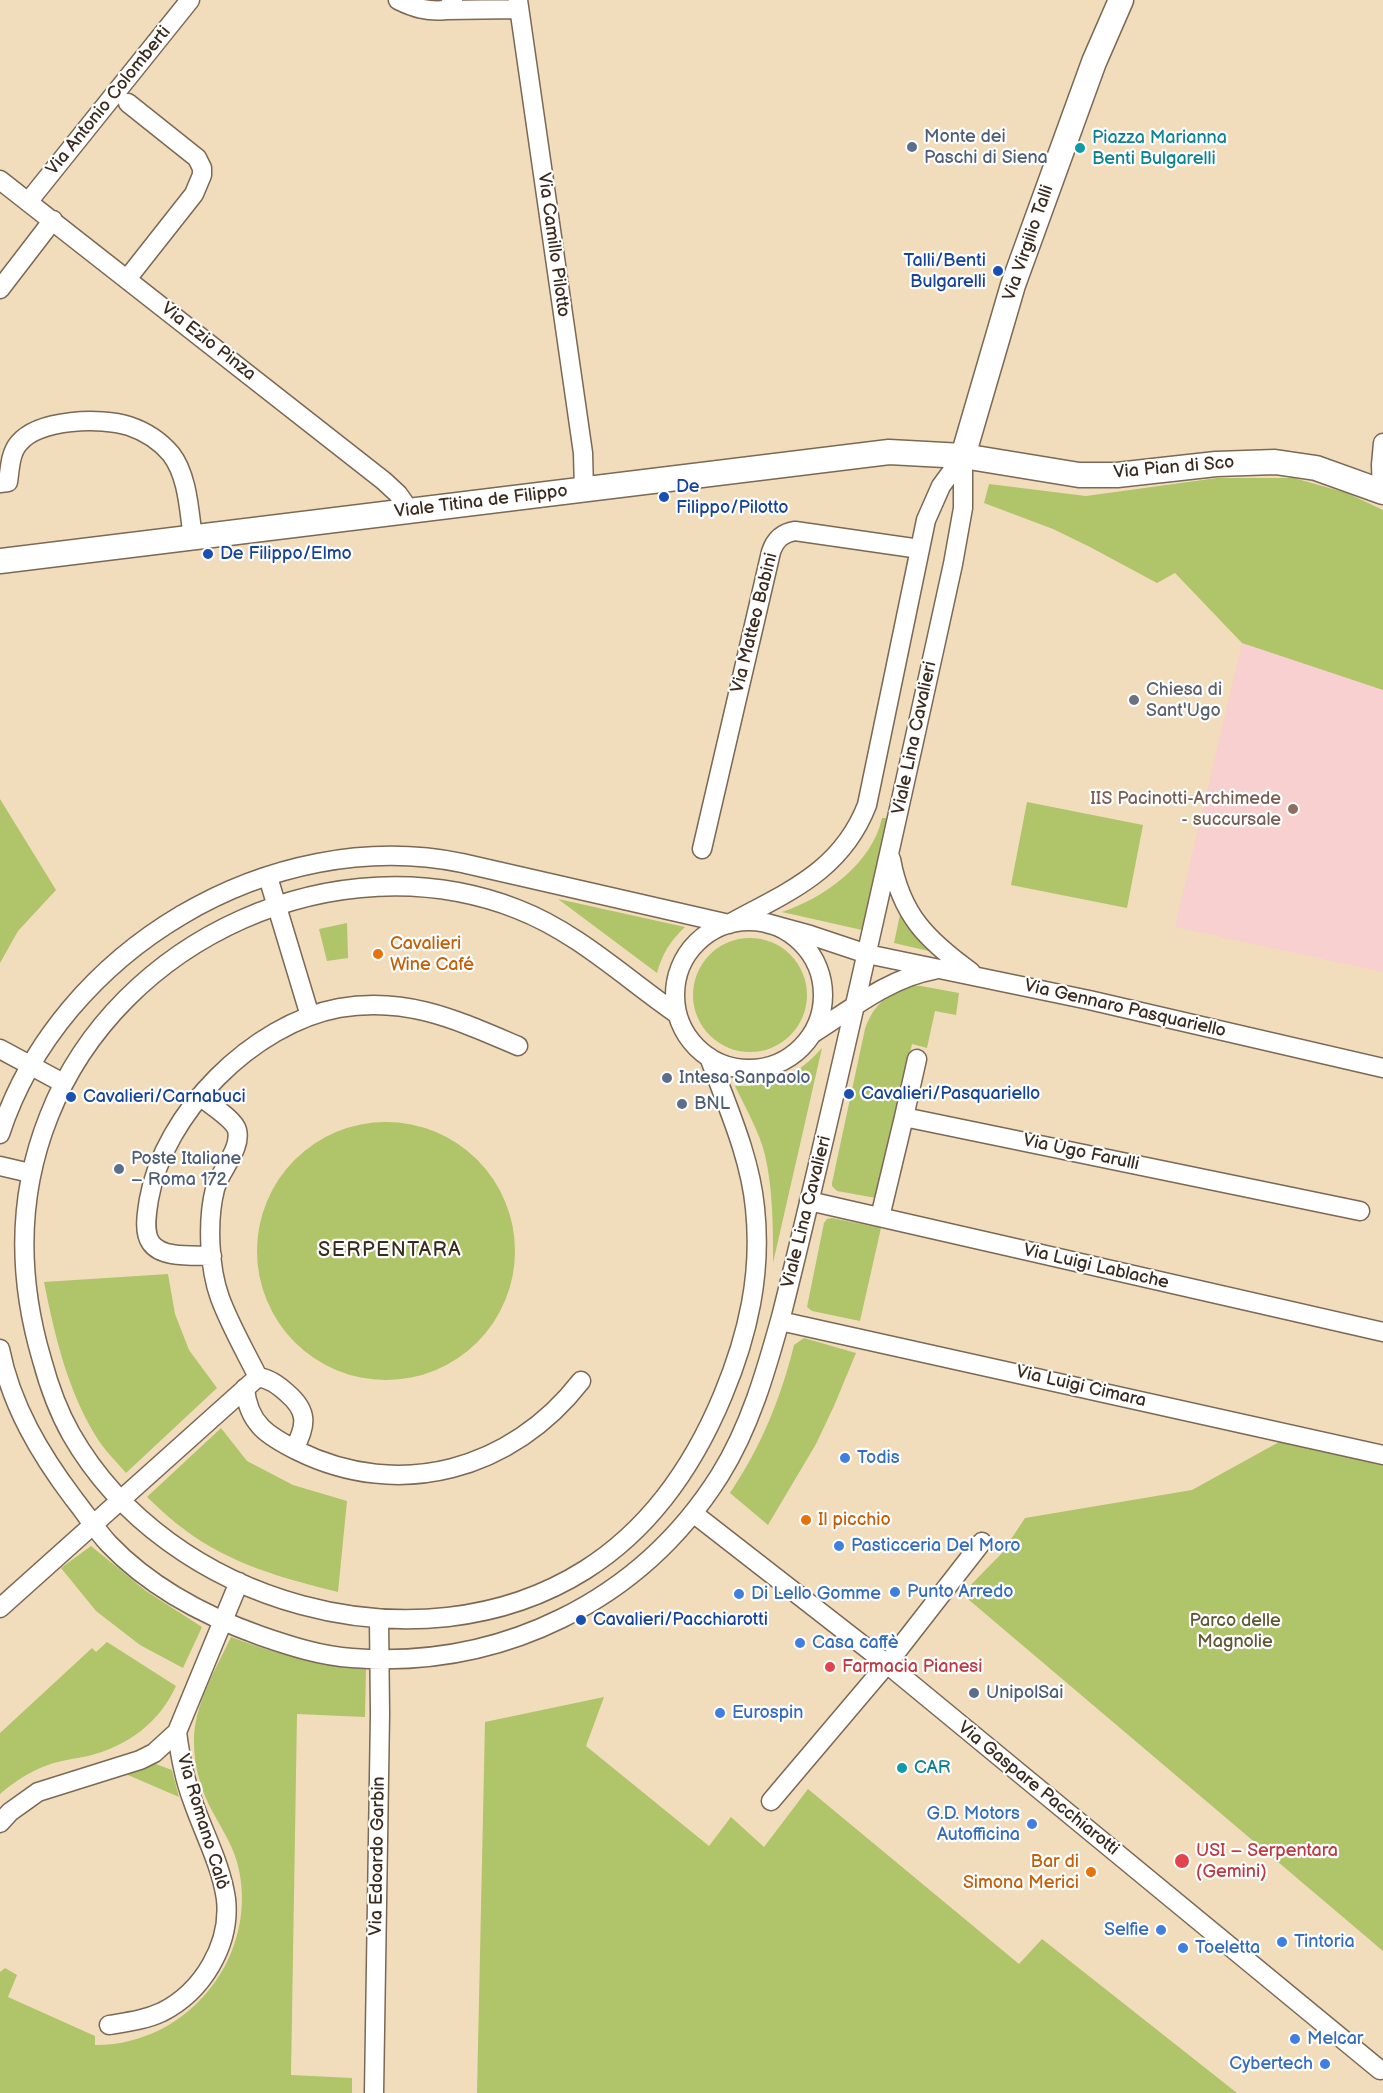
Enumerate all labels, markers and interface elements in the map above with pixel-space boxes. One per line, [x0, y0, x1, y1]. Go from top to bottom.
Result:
street label: Via Antonio Colomberti [42, 22, 176, 180]
place label: Monte dei Paschi di Siena [924, 126, 1048, 168]
place label: Piazza Marianna Benti Bulgarelli [1092, 127, 1227, 170]
marker: Monte dei Paschi di Siena [905, 140, 919, 154]
marker: Piazza Marianna Benti Bulgarelli [1073, 141, 1087, 155]
street label: Via Camillo Pilotto [532, 171, 574, 319]
street label: Via Virgilio Talli [999, 182, 1059, 304]
place label: Talli/Benti Bulgarelli [904, 250, 986, 292]
marker: Talli/Benti Bulgarelli [991, 264, 1005, 278]
street label: Via Ezio Pinza [156, 298, 260, 386]
street label: Via Pian di Sco [1113, 452, 1235, 484]
place label: De Filippo/Pilotto [676, 476, 789, 518]
street label: Viale Titina de Filippo [393, 481, 569, 523]
marker: De Filippo/Pilotto [657, 490, 671, 504]
place label: De Filippo/Elmo [220, 543, 352, 565]
marker: De Filippo/Elmo [201, 547, 215, 561]
street label: Via Matteo Babini [727, 551, 783, 695]
street label: Viale Lina Cavalieri [888, 659, 942, 817]
place label: Chiesa di Sant'Ugo [1146, 679, 1222, 722]
marker: Chiesa di Sant'Ugo [1127, 693, 1141, 707]
place label: IIS Pacinotti-Archimede - succursale [1090, 788, 1281, 830]
marker: IIS Pacinotti-Archimede - succursale [1286, 802, 1300, 816]
place label: Cavalieri Wine Café [390, 933, 474, 976]
marker: Cavalieri Wine Café [371, 947, 385, 961]
street label: Via Gennaro Pasquariello [1022, 975, 1228, 1043]
place label: Intesa Sanpaolo [679, 1067, 811, 1089]
marker: Intesa Sanpaolo [660, 1071, 674, 1085]
place label: Cavalieri/Pasquariello [861, 1083, 1040, 1105]
place label: Cavalieri/Carnabuci [83, 1086, 246, 1108]
marker: Cavalieri/Pasquariello [842, 1087, 856, 1101]
marker: Cavalieri/Carnabuci [64, 1090, 78, 1104]
place label: BNL [694, 1093, 730, 1115]
marker: BNL [675, 1097, 689, 1111]
street label: Via Ugo Farulli [1021, 1130, 1141, 1176]
street label: Viale Lina Cavalieri [778, 1134, 836, 1290]
place label: Poste Italiane – Roma 172 [131, 1148, 241, 1190]
marker: Poste Italiane – Roma 172 [112, 1162, 126, 1176]
district label: SERPENTARA [318, 1239, 462, 1263]
street label: Via Luigi Lablache [1021, 1240, 1171, 1294]
street label: Via Luigi Cimara [1014, 1362, 1148, 1412]
place label: Todis [857, 1447, 900, 1469]
marker: Todis [838, 1451, 852, 1465]
place label: Il picchio [818, 1509, 891, 1531]
marker: Il picchio [799, 1513, 813, 1527]
place label: Pasticceria Del Moro [851, 1535, 1021, 1557]
marker: Pasticceria Del Moro [832, 1539, 846, 1553]
place label: Punto Arredo [907, 1581, 1013, 1603]
place label: Di Lello Gomme [751, 1583, 881, 1605]
marker: Punto Arredo [888, 1585, 902, 1599]
marker: Di Lello Gomme [732, 1587, 746, 1601]
place label: Cavalieri/Pacchiarotti [593, 1609, 768, 1631]
park label: Parco delle Magnolie [1189, 1610, 1281, 1652]
marker: Cavalieri/Pacchiarotti [574, 1613, 588, 1627]
place label: Casa caffè [812, 1632, 899, 1654]
marker: Casa caffè [793, 1636, 807, 1650]
place label: Farmacia Pianesi [842, 1656, 982, 1678]
marker: Farmacia Pianesi [823, 1660, 837, 1674]
place label: UnipolSai [986, 1682, 1064, 1704]
marker: UnipolSai [967, 1686, 981, 1700]
place label: Eurospin [732, 1702, 803, 1724]
marker: Eurospin [713, 1706, 727, 1720]
street label: Via Gaspare Pacchiarotti [953, 1717, 1123, 1861]
street label: Via Romano Calò [171, 1752, 233, 1892]
place label: CAR [914, 1757, 951, 1779]
marker: CAR [895, 1761, 909, 1775]
street label: Via Edoardo Garbin [366, 1776, 390, 1936]
place label: G.D. Motors Autofficina [927, 1803, 1020, 1846]
marker: G.D. Motors Autofficina [1025, 1817, 1039, 1831]
place label: USI – Serpentara (Gemini) [1196, 1840, 1338, 1882]
place label: Bar di Simona Merici [963, 1851, 1079, 1894]
marker: USI – Serpentara (Gemini) [1173, 1852, 1191, 1870]
marker: Bar di Simona Merici [1084, 1865, 1098, 1879]
place label: Selfie [1104, 1919, 1149, 1941]
marker: Selfie [1154, 1923, 1168, 1937]
place label: Tintoria [1294, 1931, 1355, 1953]
marker: Tintoria [1275, 1935, 1289, 1949]
place label: Toeletta [1195, 1937, 1260, 1959]
marker: Toeletta [1176, 1941, 1190, 1955]
place label: Melcar [1307, 2028, 1363, 2050]
marker: Melcar [1288, 2032, 1302, 2046]
place label: Cybertech [1229, 2053, 1313, 2075]
marker: Cybertech [1318, 2057, 1332, 2071]

